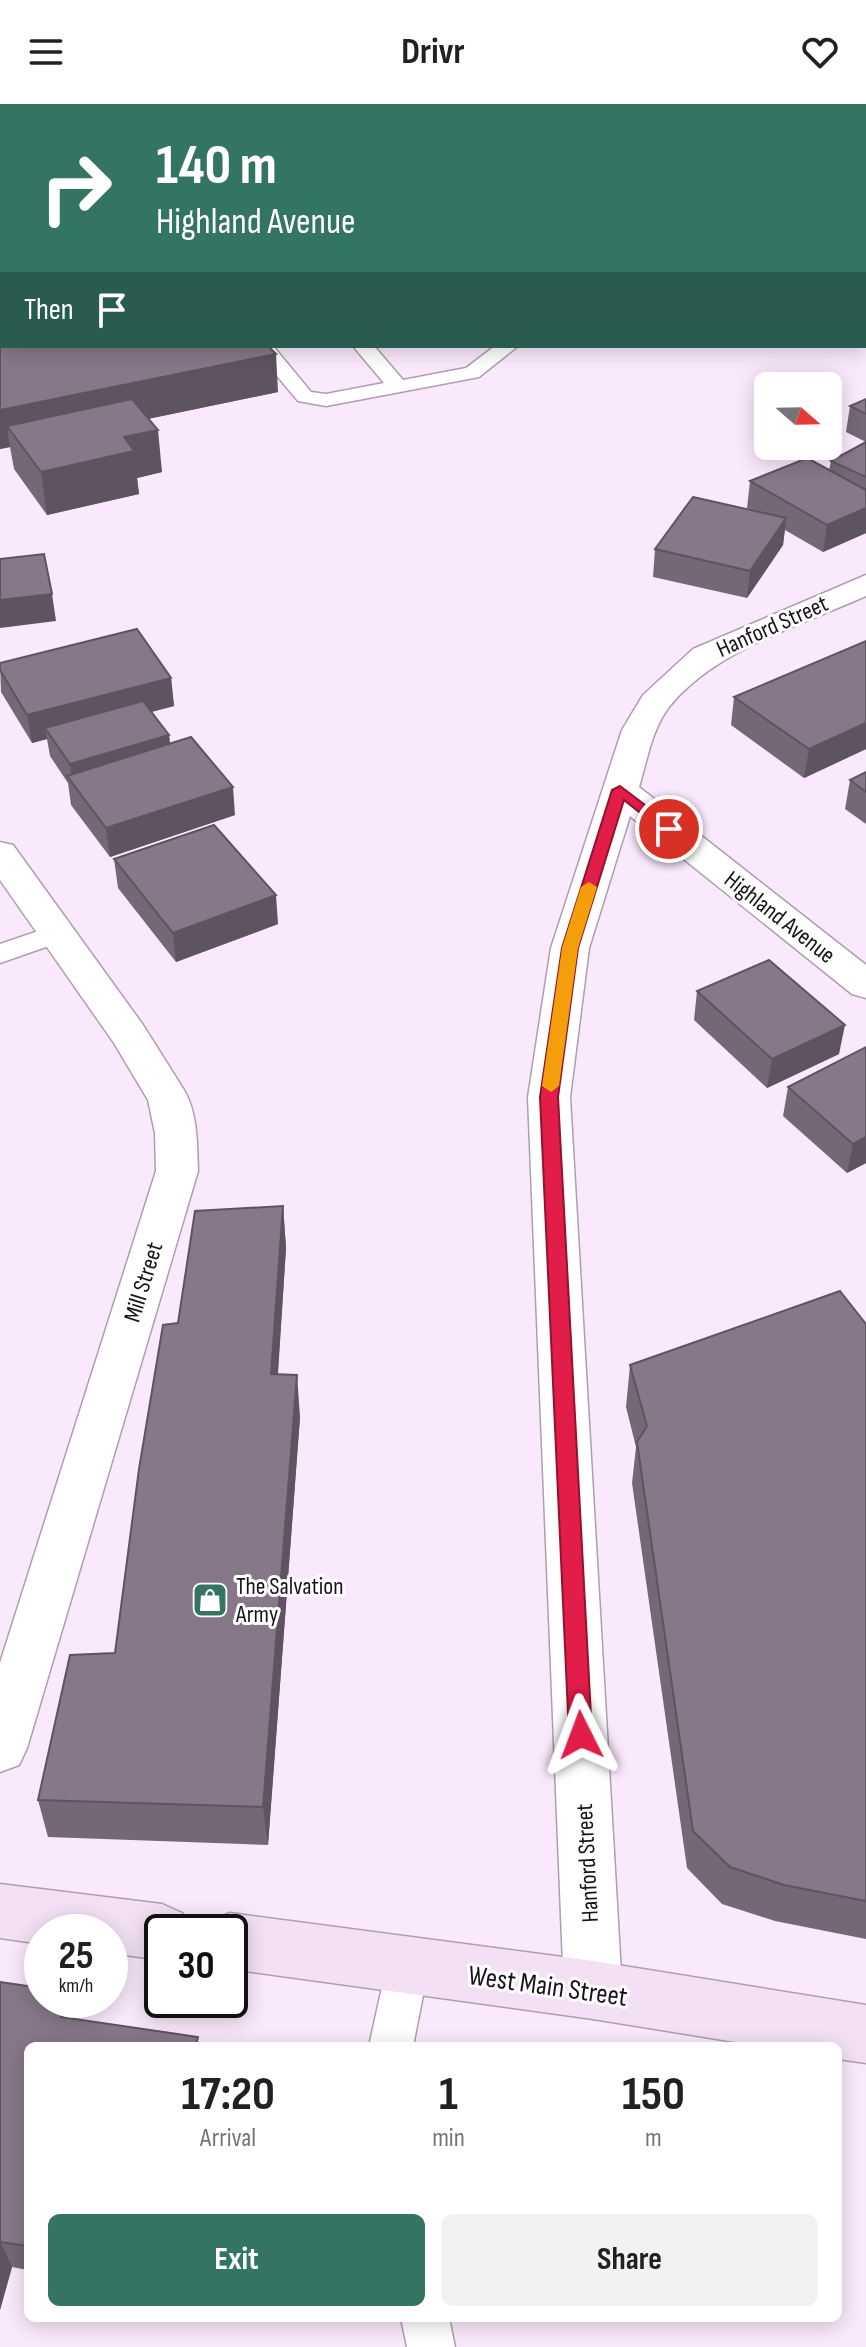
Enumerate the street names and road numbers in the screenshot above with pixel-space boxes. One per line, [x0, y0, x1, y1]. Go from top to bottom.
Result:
street label: Hanford Street [712, 589, 832, 664]
street label: Highland Avenue [718, 865, 841, 970]
street label: Mill Street [118, 1239, 169, 1326]
street label: Hanford Street [570, 1803, 605, 1923]
street label: West Main Street [466, 1959, 629, 2014]

